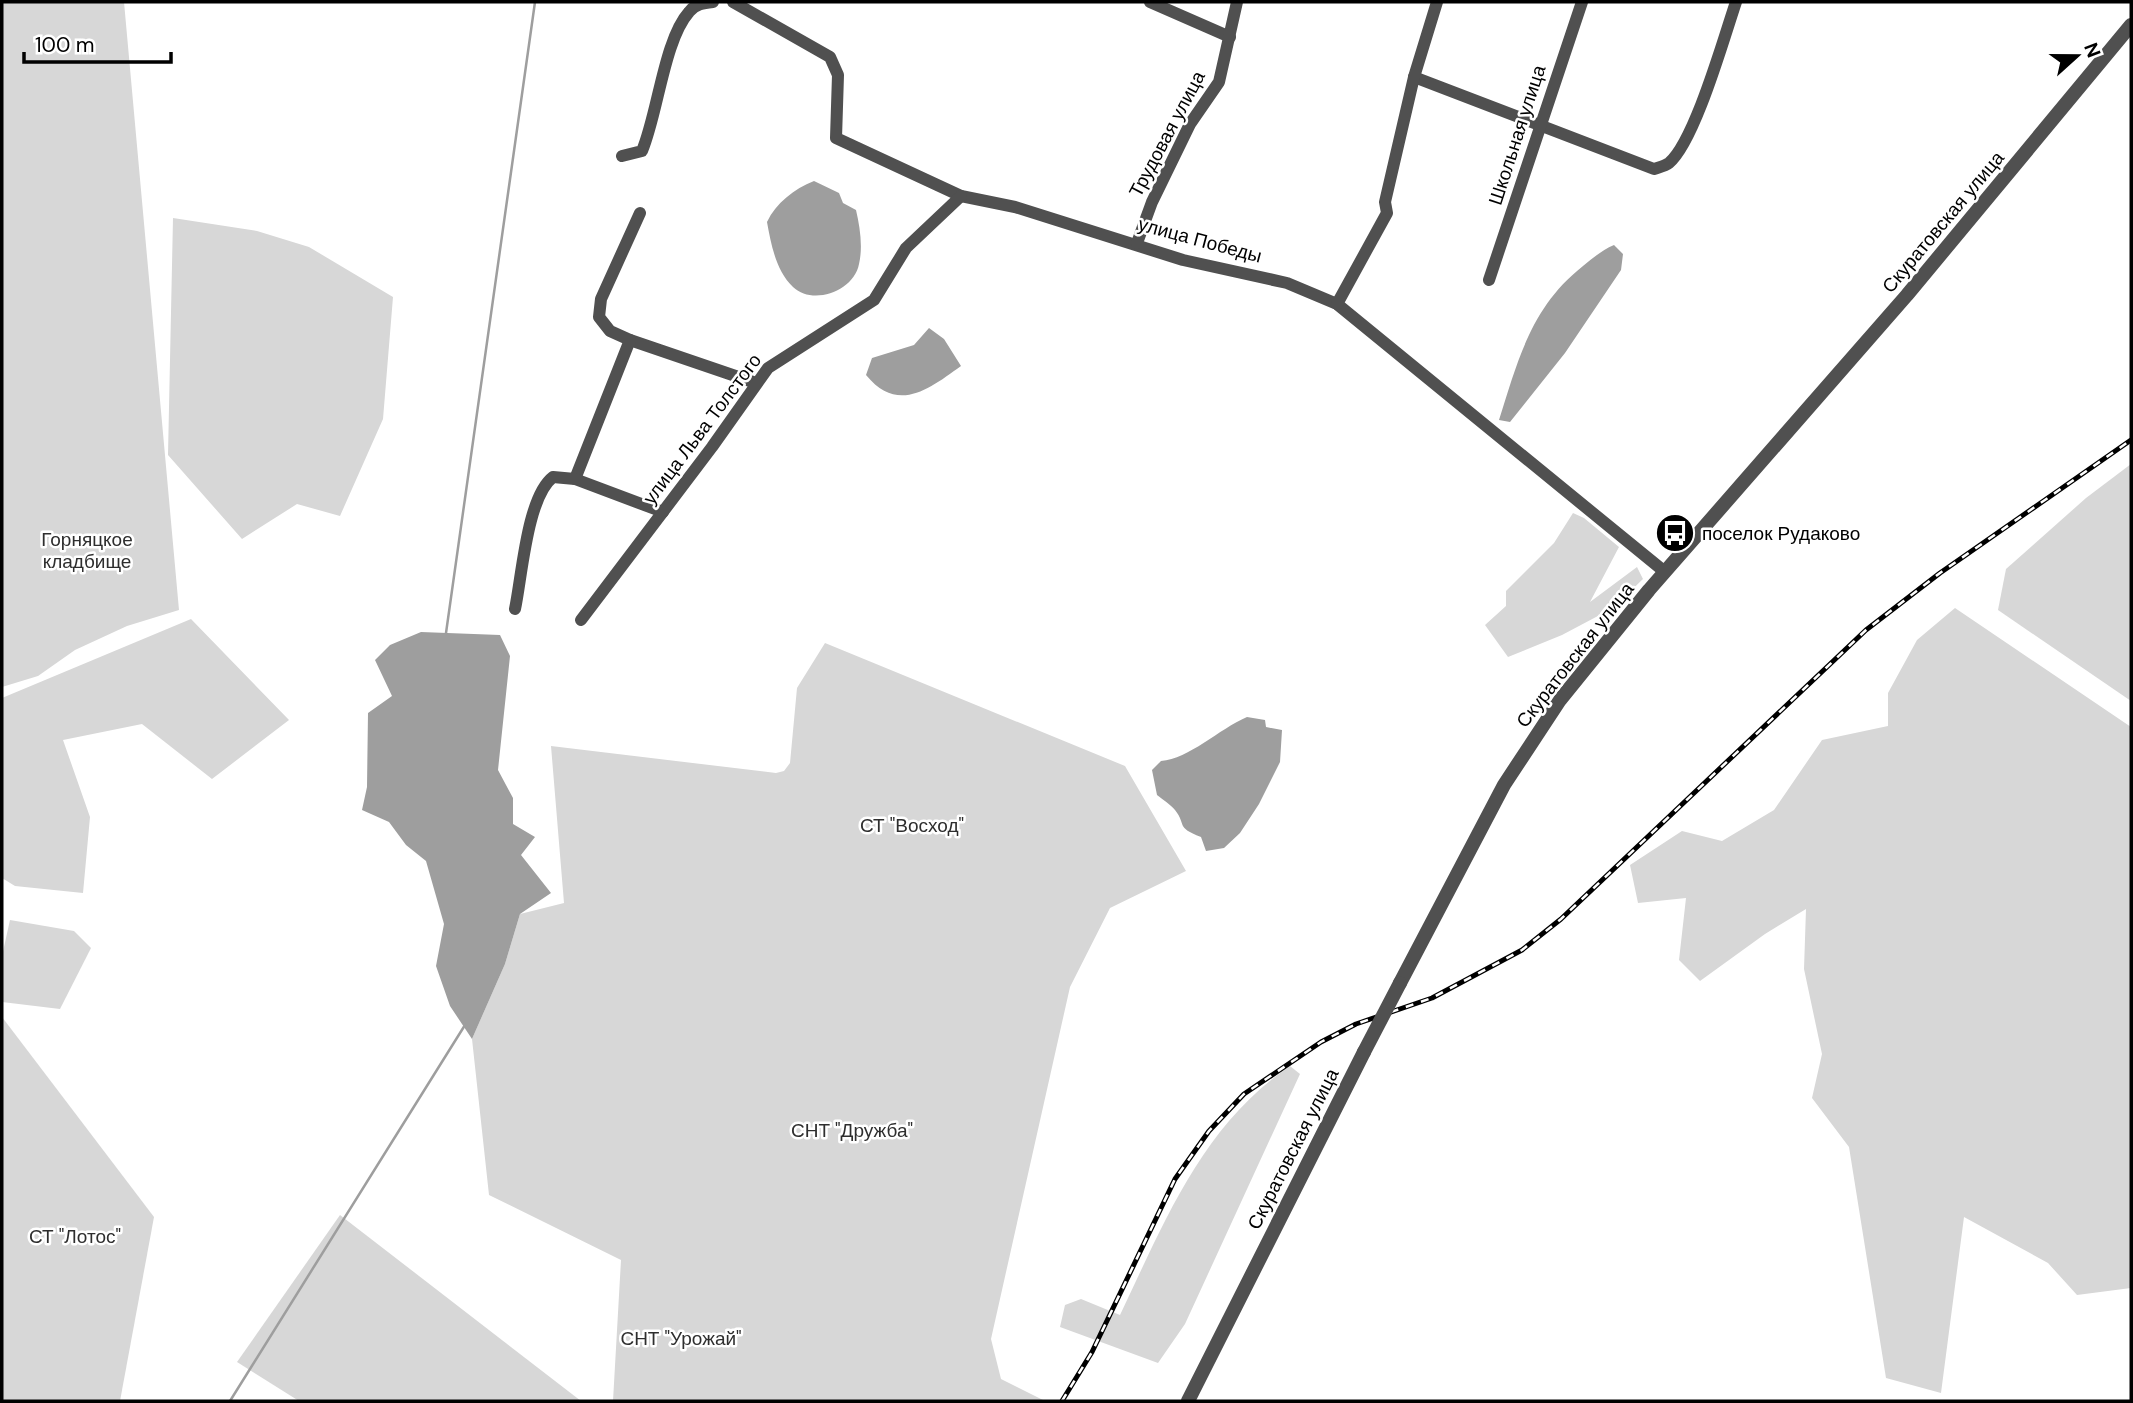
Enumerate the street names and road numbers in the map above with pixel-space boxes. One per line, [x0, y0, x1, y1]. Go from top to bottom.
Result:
street label: Школьная улица [1483, 61, 1552, 208]
street label: Трудовая улица [1123, 66, 1211, 201]
street label: Скуратовская улица [1876, 146, 2010, 298]
street label: улица Победы [1135, 211, 1265, 269]
street label: улица Льва Толстого [637, 349, 767, 509]
street label: Скуратовская улица [1510, 577, 1640, 733]
street label: Скуратовская улица [1242, 1064, 1345, 1234]

